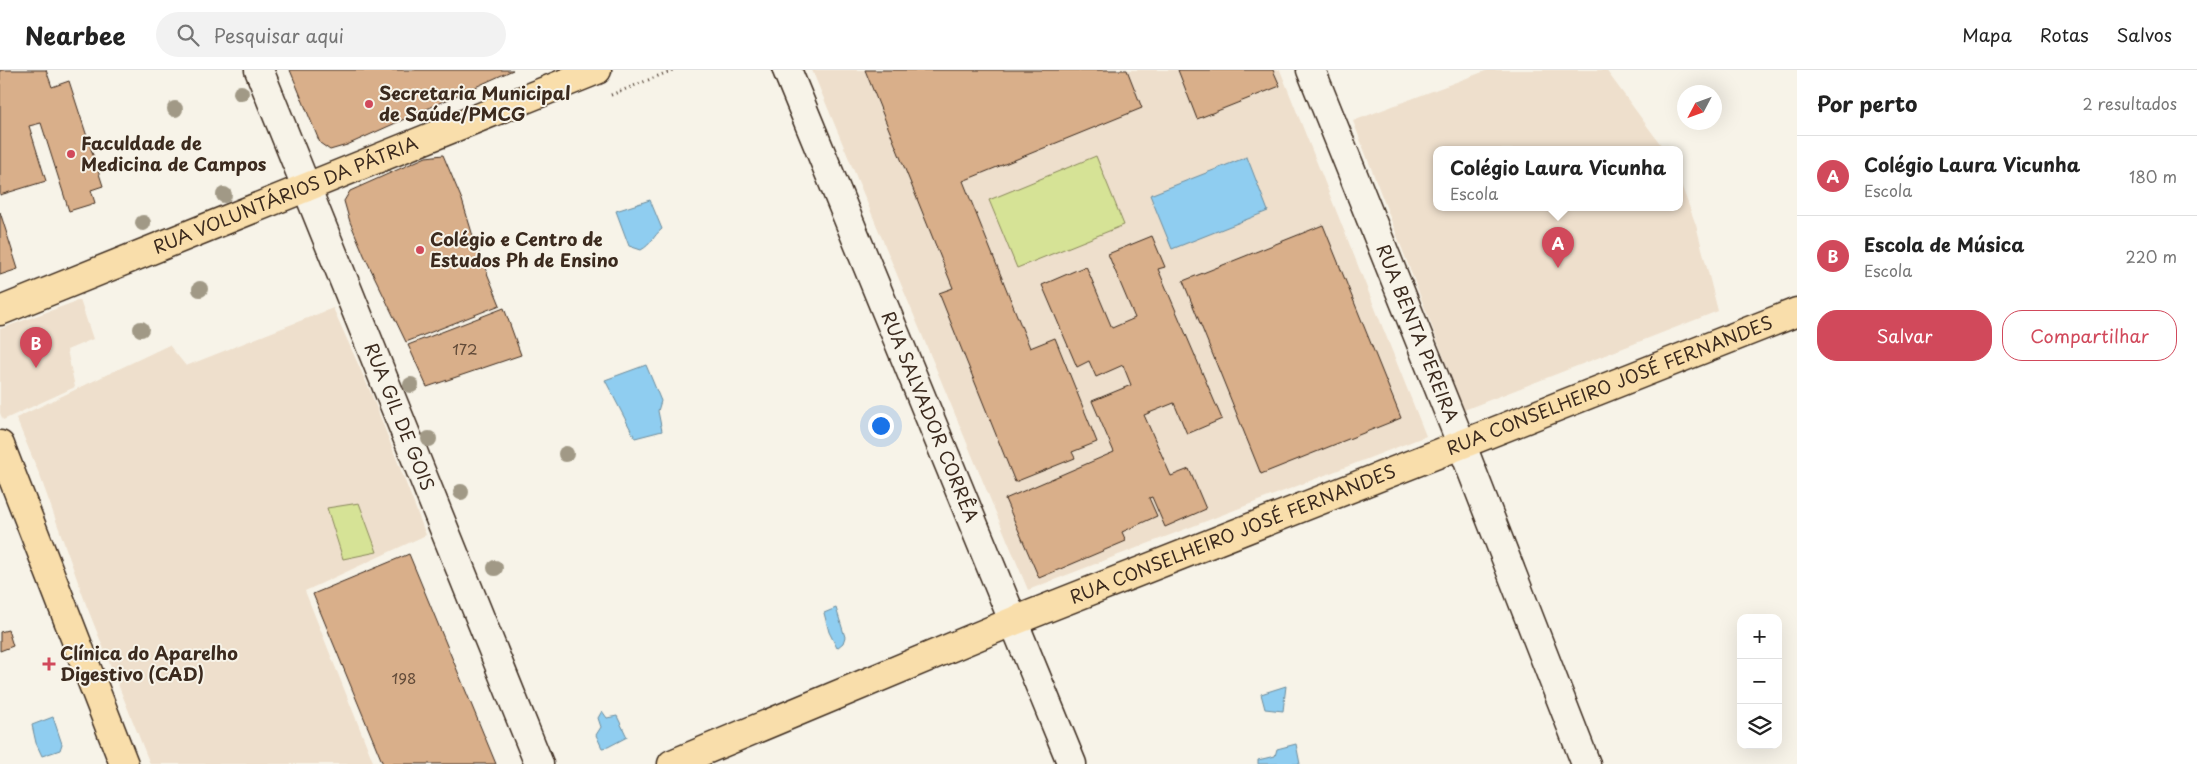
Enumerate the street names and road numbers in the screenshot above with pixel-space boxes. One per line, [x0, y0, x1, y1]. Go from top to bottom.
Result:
street label: RUA VOLUNTÁRIOS DA PÁTRIA [149, 129, 422, 260]
street label: RUA BENTA PEREIRA [1370, 240, 1466, 426]
street label: RUA SALVADOR CORRÊA [875, 307, 986, 526]
street label: RUA CONSELHEIRO JOSÉ FERNANDES [1442, 308, 1776, 461]
street label: RUA GIL DE GOIS [358, 338, 442, 494]
street label: RUA CONSELHEIRO JOSÉ FERNANDES [1065, 457, 1399, 610]

